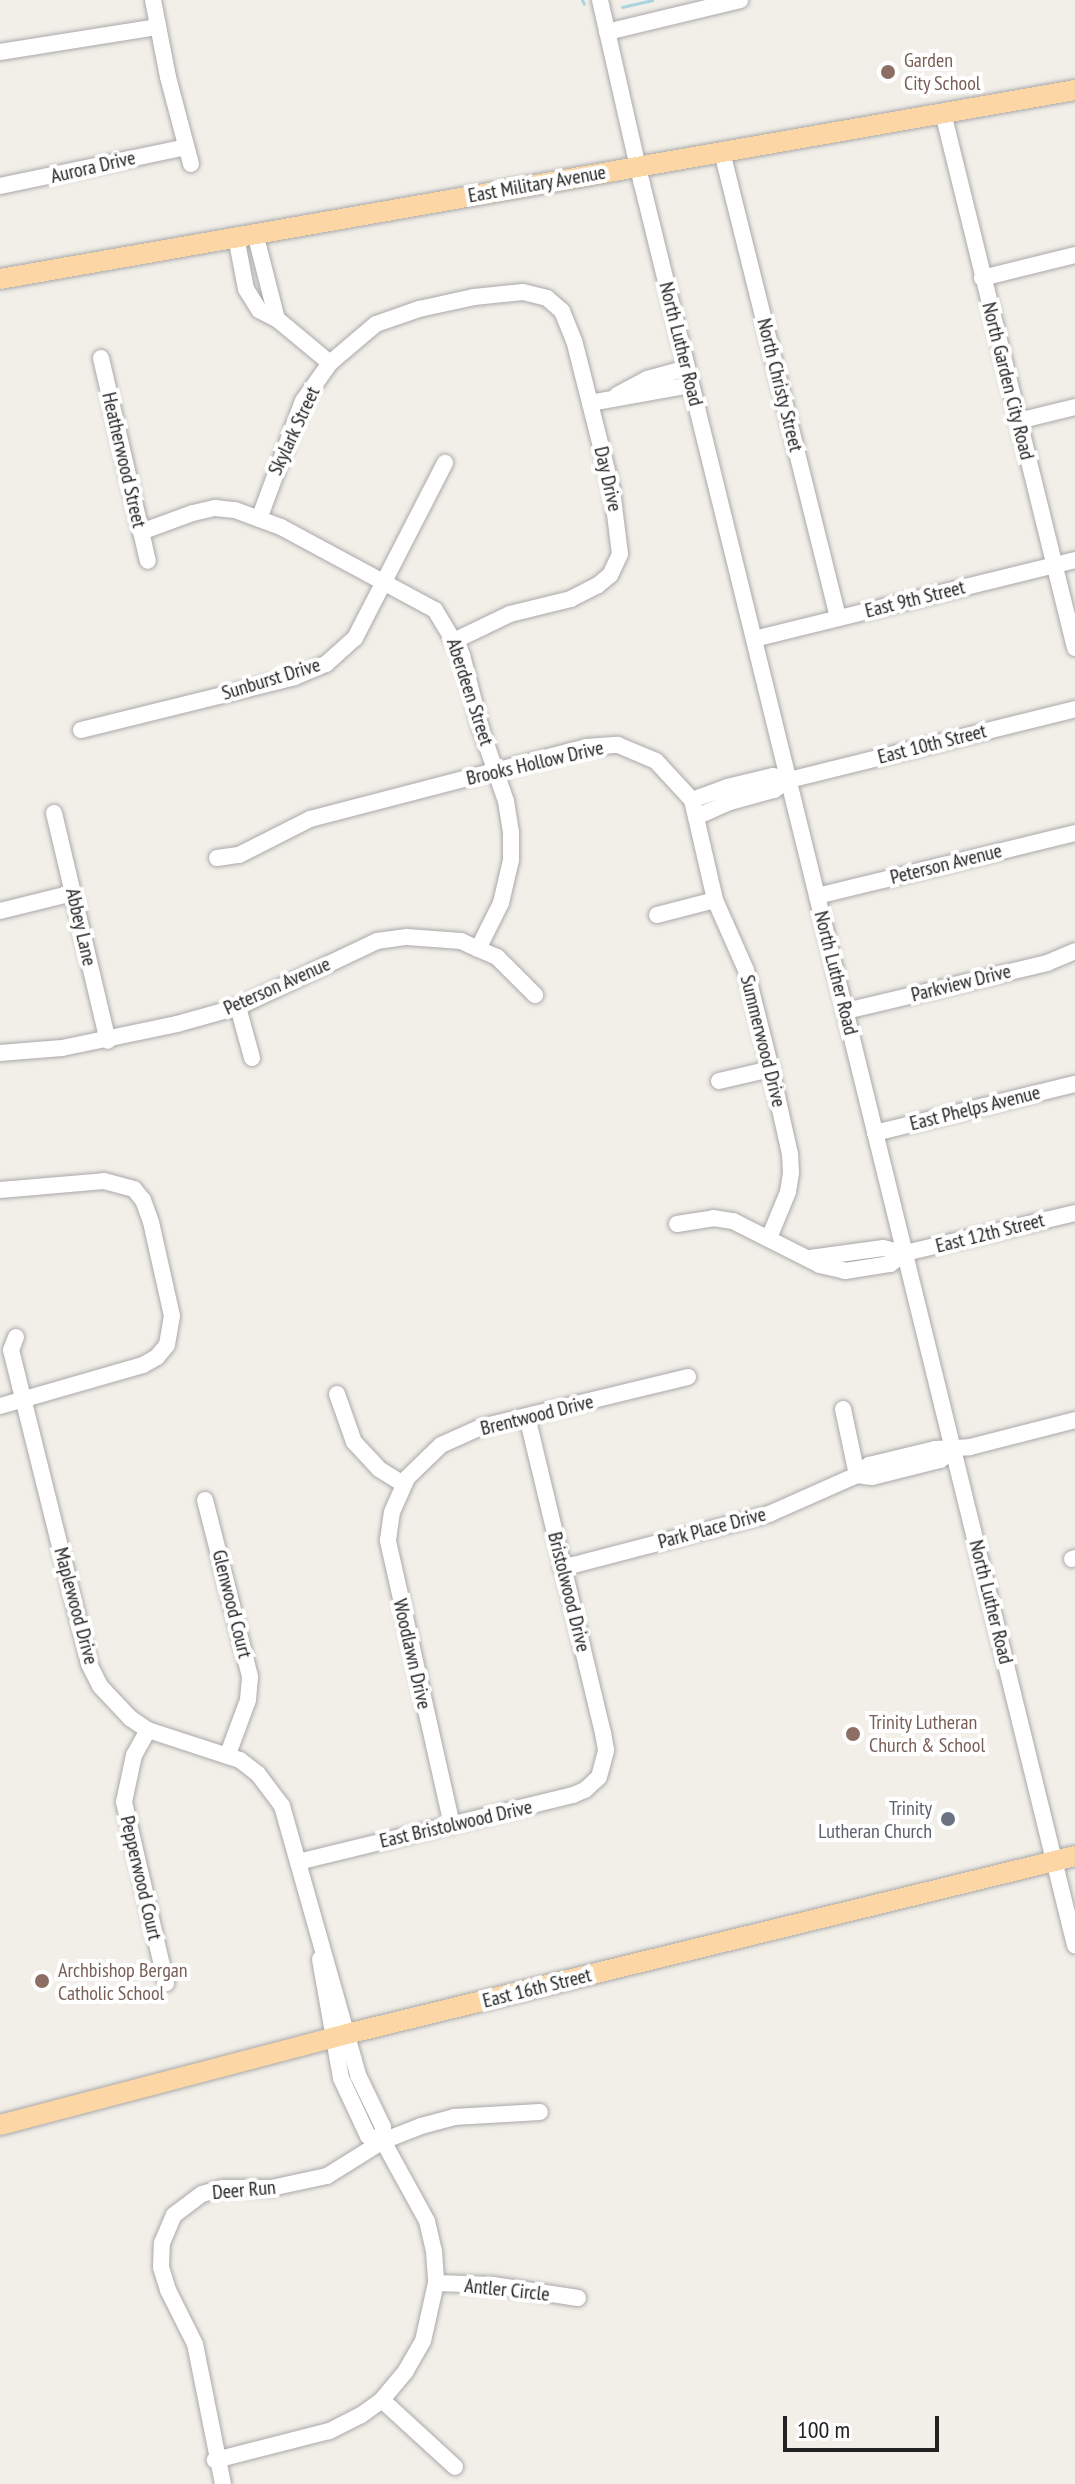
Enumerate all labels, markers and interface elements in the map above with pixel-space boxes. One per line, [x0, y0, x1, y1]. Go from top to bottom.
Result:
place label: Garden City School [904, 48, 981, 95]
marker: Garden City School [879, 63, 897, 81]
street label: Aurora Drive [48, 146, 138, 188]
street label: East Military Avenue [466, 160, 608, 208]
street label: North Luther Road [654, 279, 708, 409]
street label: North Garden City Road [977, 300, 1039, 462]
street label: North Christy Street [752, 316, 808, 454]
street label: Skylark Street [263, 383, 325, 479]
street label: Heatherwood Street [97, 390, 151, 530]
street label: Day Drive [589, 444, 627, 514]
street label: East 9th Street [863, 575, 967, 623]
street label: Aberdeen Street [441, 635, 499, 749]
street label: Sunburst Drive [219, 653, 323, 705]
street label: East 10th Street [875, 719, 989, 769]
street label: Brooks Hollow Drive [464, 736, 606, 790]
street label: Peterson Avenue [887, 838, 1005, 890]
street label: Abbey Lane [60, 886, 102, 968]
street label: North Luther Road [809, 908, 863, 1038]
street label: Peterson Avenue [220, 952, 334, 1020]
street label: Parkview Drive [908, 959, 1014, 1007]
street label: Summerwood Drive [735, 973, 791, 1109]
street label: East Phelps Avenue [907, 1080, 1043, 1136]
street label: East 12th Street [933, 1208, 1047, 1258]
street label: Brentwood Drive [478, 1389, 596, 1441]
street label: Park Place Drive [655, 1502, 769, 1554]
street label: Bristolwood Drive [543, 1530, 595, 1654]
street label: North Luther Road [964, 1537, 1018, 1667]
street label: Maplewood Drive [49, 1545, 103, 1667]
street label: Glenwood Court [207, 1547, 257, 1661]
street label: Woodlawn Drive [388, 1597, 436, 1711]
place label: Trinity Lutheran Church & School [869, 1710, 985, 1757]
marker: Trinity Lutheran Church & School [844, 1725, 862, 1743]
street label: East Bristolwood Drive [377, 1795, 535, 1853]
place label: Trinity Lutheran Church [818, 1796, 932, 1843]
marker: Trinity Lutheran Church [939, 1810, 957, 1828]
street label: Pepperwood Court [115, 1813, 167, 1943]
place label: Archbishop Bergan Catholic School [58, 1958, 188, 2005]
street label: East 16th Street [480, 1963, 594, 2013]
marker: Archbishop Bergan Catholic School [33, 1972, 51, 1990]
street label: Deer Run [211, 2175, 277, 2205]
street label: Antler Circle [463, 2274, 551, 2306]
scale bar [787, 2400, 943, 2450]
text: 100 m [797, 2414, 850, 2445]

